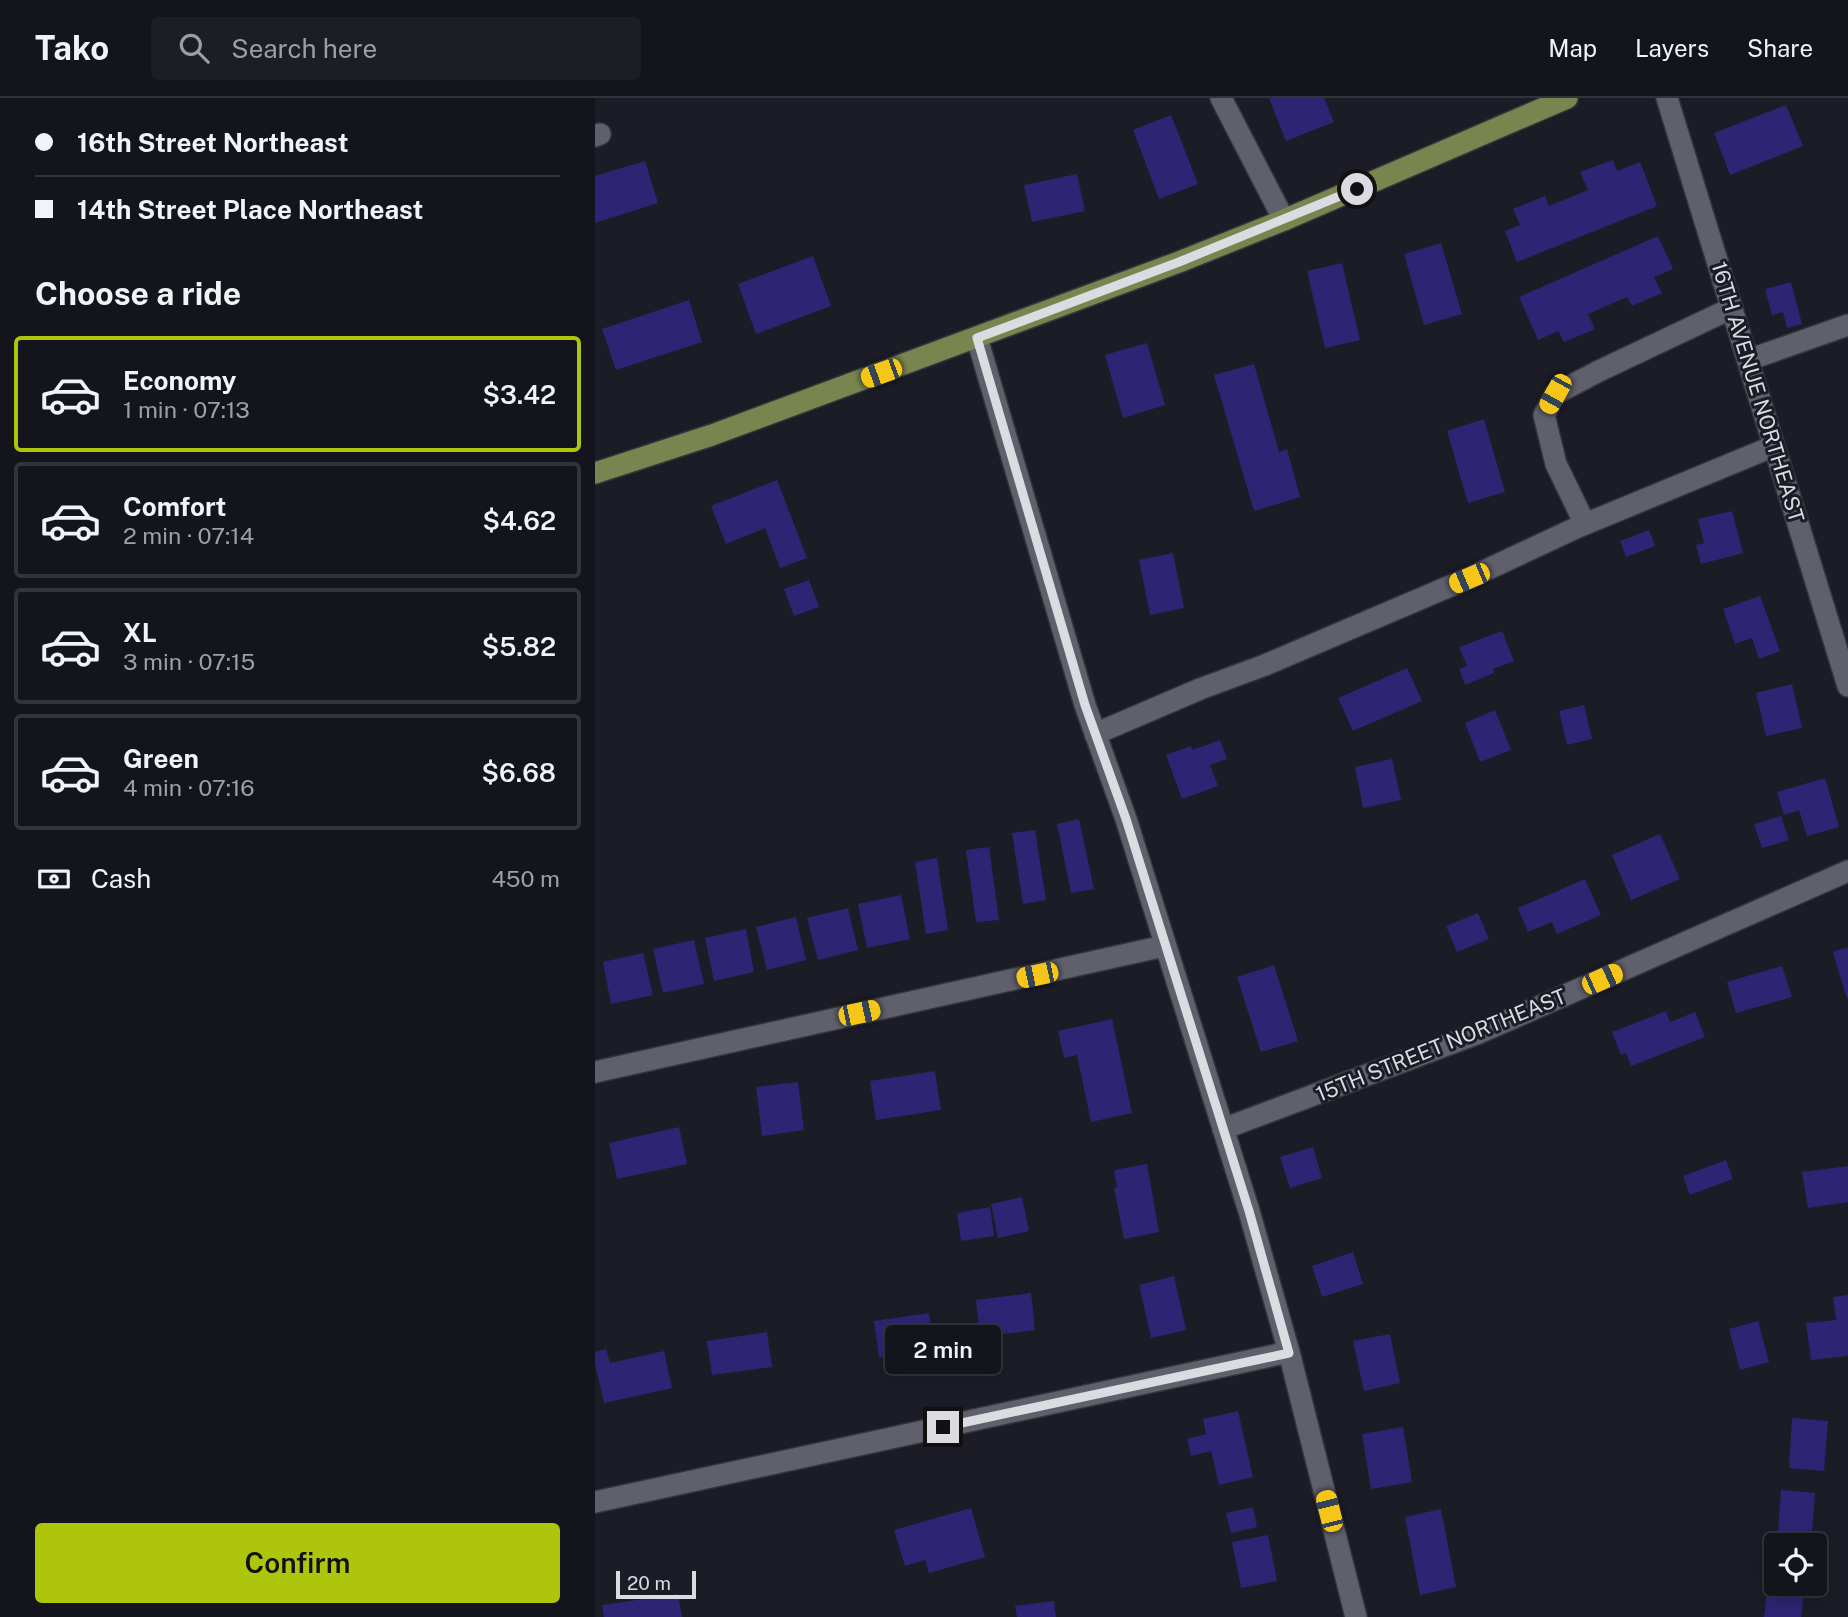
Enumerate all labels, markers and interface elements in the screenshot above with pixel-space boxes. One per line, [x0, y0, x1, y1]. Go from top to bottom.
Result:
search box [151, 17, 641, 80]
text: Tako [35, 29, 109, 67]
icon: search [175, 29, 213, 67]
text: Search here [231, 33, 377, 64]
text: Map [1548, 34, 1597, 62]
text: Layers [1635, 34, 1709, 62]
text: Share [1747, 34, 1813, 62]
text: 16th Street Northeast [77, 127, 349, 158]
route start [1341, 173, 1373, 205]
text: 14th Street Place Northeast [77, 194, 423, 225]
street label: 16TH AVENUE NORTHEAST [1706, 259, 1810, 525]
text: Choose a ride [35, 275, 241, 312]
car [858, 356, 905, 390]
icon: car [39, 363, 102, 426]
text: Economy [123, 365, 236, 396]
car [1536, 371, 1575, 417]
text: $3.42 [483, 379, 556, 410]
text: 1 min · 07:13 [123, 396, 250, 423]
icon: car [39, 489, 102, 552]
text: Comfort [123, 491, 226, 522]
text: $4.62 [483, 505, 556, 536]
text: 2 min · 07:14 [123, 522, 254, 549]
car [1446, 560, 1493, 596]
icon: car [39, 615, 102, 678]
text: XL [123, 617, 157, 648]
text: $5.82 [482, 631, 556, 662]
text: 3 min · 07:15 [123, 648, 255, 675]
icon: car [39, 741, 102, 804]
text: Green [123, 743, 199, 774]
text: $6.68 [482, 757, 556, 788]
text: 4 min · 07:16 [123, 774, 255, 801]
icon: cash [35, 860, 73, 898]
text: Cash [91, 863, 151, 894]
text: 450 m [491, 865, 560, 892]
car [1015, 960, 1060, 990]
car [1579, 961, 1626, 997]
street label: 15TH STREET NORTHEAST [1312, 983, 1570, 1107]
car [837, 998, 882, 1028]
callout: 2 min [885, 1326, 1001, 1374]
text: 2 min [913, 1336, 973, 1363]
route end [927, 1411, 959, 1443]
car [1314, 1488, 1345, 1534]
button: Confirm [35, 1523, 560, 1603]
map controls [1764, 1533, 1827, 1596]
button: locate [1764, 1533, 1827, 1596]
scale bar [616, 1568, 697, 1600]
text: 20 m [627, 1572, 671, 1594]

